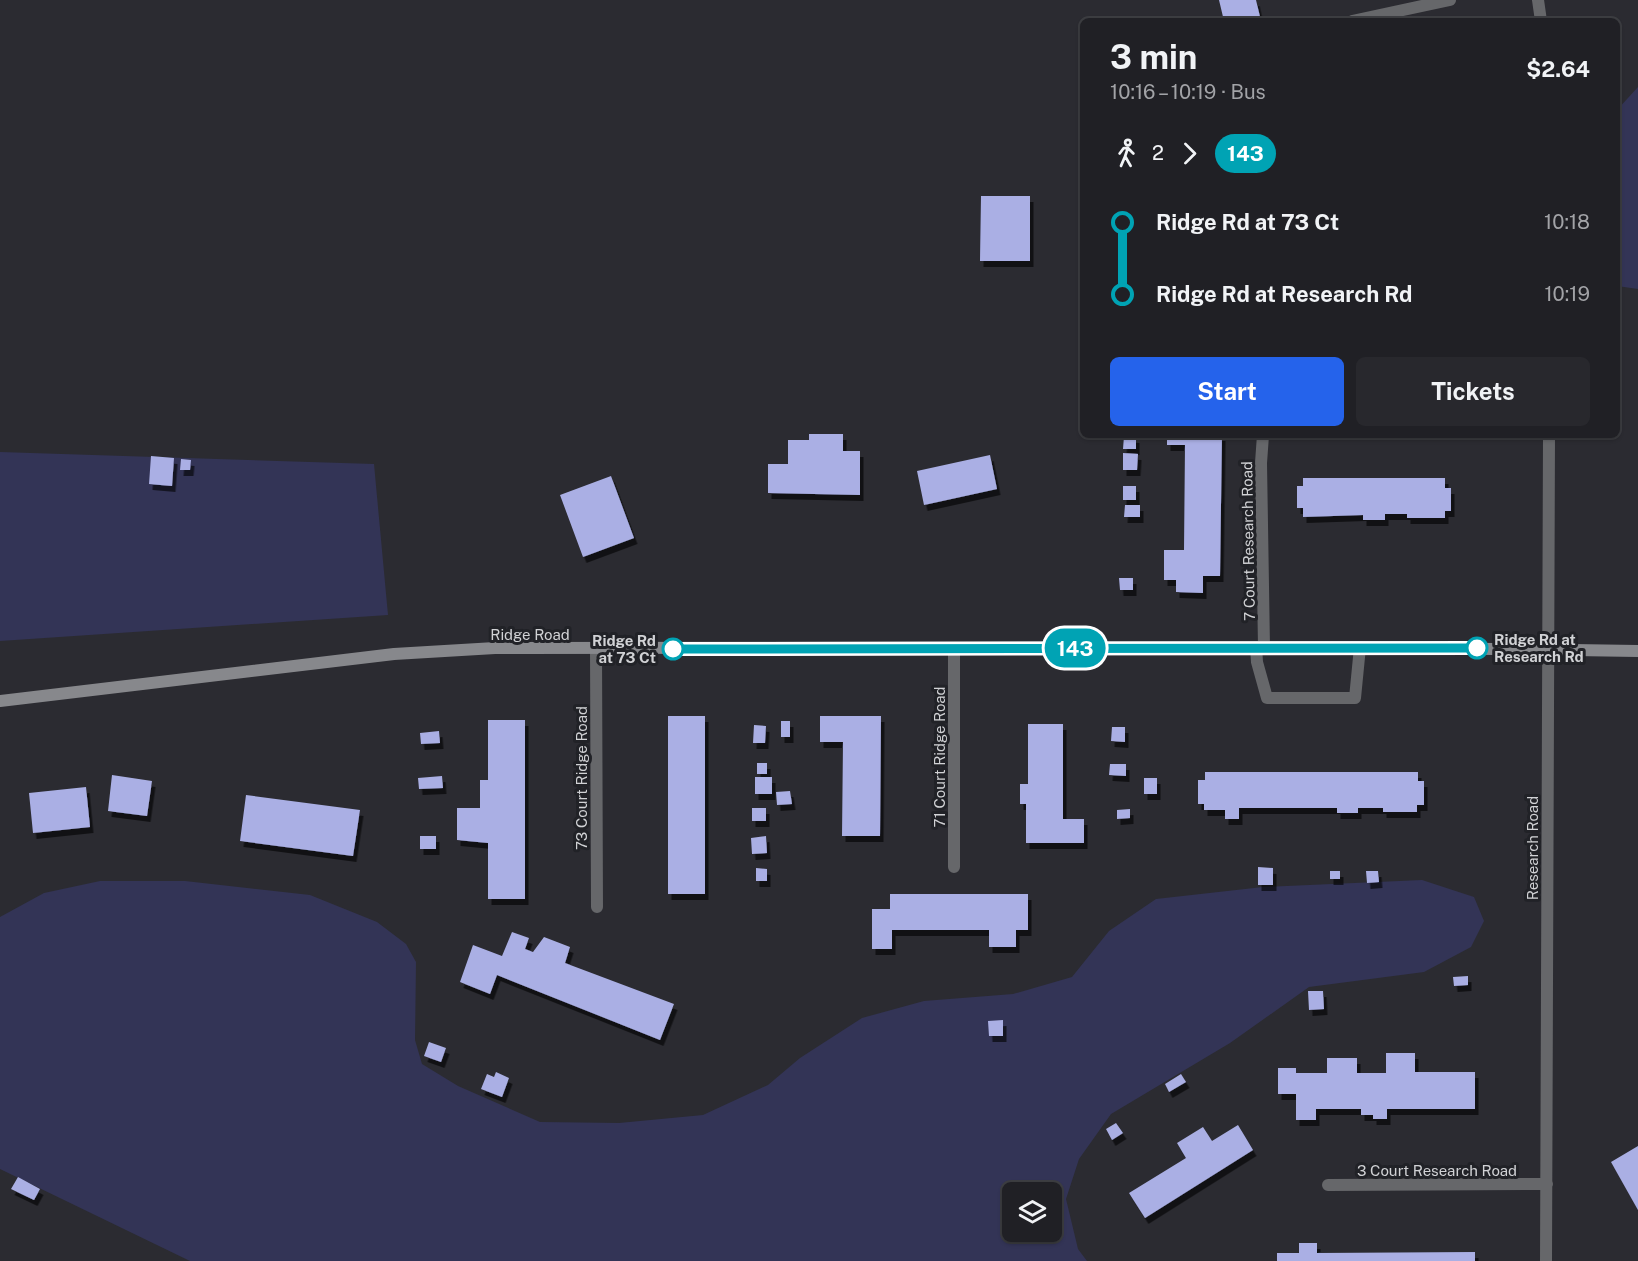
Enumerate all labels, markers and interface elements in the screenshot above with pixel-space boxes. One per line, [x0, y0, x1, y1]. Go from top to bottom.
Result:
text: 3 min [1110, 38, 1197, 76]
text: $2.64 [1526, 56, 1590, 82]
text: 10:16 – 10:19 · Bus [1110, 80, 1266, 104]
icon: walk [1110, 137, 1143, 170]
icon: forward [1173, 137, 1206, 170]
text: 2 [1152, 141, 1164, 165]
text: 143 [1227, 141, 1264, 166]
text: Ridge Rd at 73 Ct [1156, 209, 1339, 235]
text: 10:18 [1544, 210, 1590, 234]
text: Ridge Rd at Research Rd [1156, 281, 1413, 307]
text: 10:19 [1544, 282, 1590, 306]
button: Start [1110, 357, 1344, 426]
button: Tickets [1356, 357, 1590, 426]
street label: 7 Court Research Road [1238, 461, 1258, 621]
street label: Ridge Road [490, 626, 570, 643]
line badge: 143 [1040, 628, 1110, 668]
place label: Ridge Rd at Research Rd [1494, 631, 1584, 665]
place label: Ridge Rd at 73 Ct [592, 632, 656, 666]
text: 143 [1057, 636, 1093, 661]
marker: Ridge Rd at Research Rd [1466, 637, 1488, 659]
marker: Ridge Rd at 73 Ct [662, 638, 684, 660]
street label: 71 Court Ridge Road [931, 686, 948, 828]
street label: 73 Court Ridge Road [573, 706, 590, 850]
street label: Research Road [1524, 796, 1541, 900]
street label: 3 Court Research Road [1357, 1162, 1517, 1179]
map controls [1002, 1182, 1062, 1242]
button: layers [1002, 1182, 1062, 1242]

